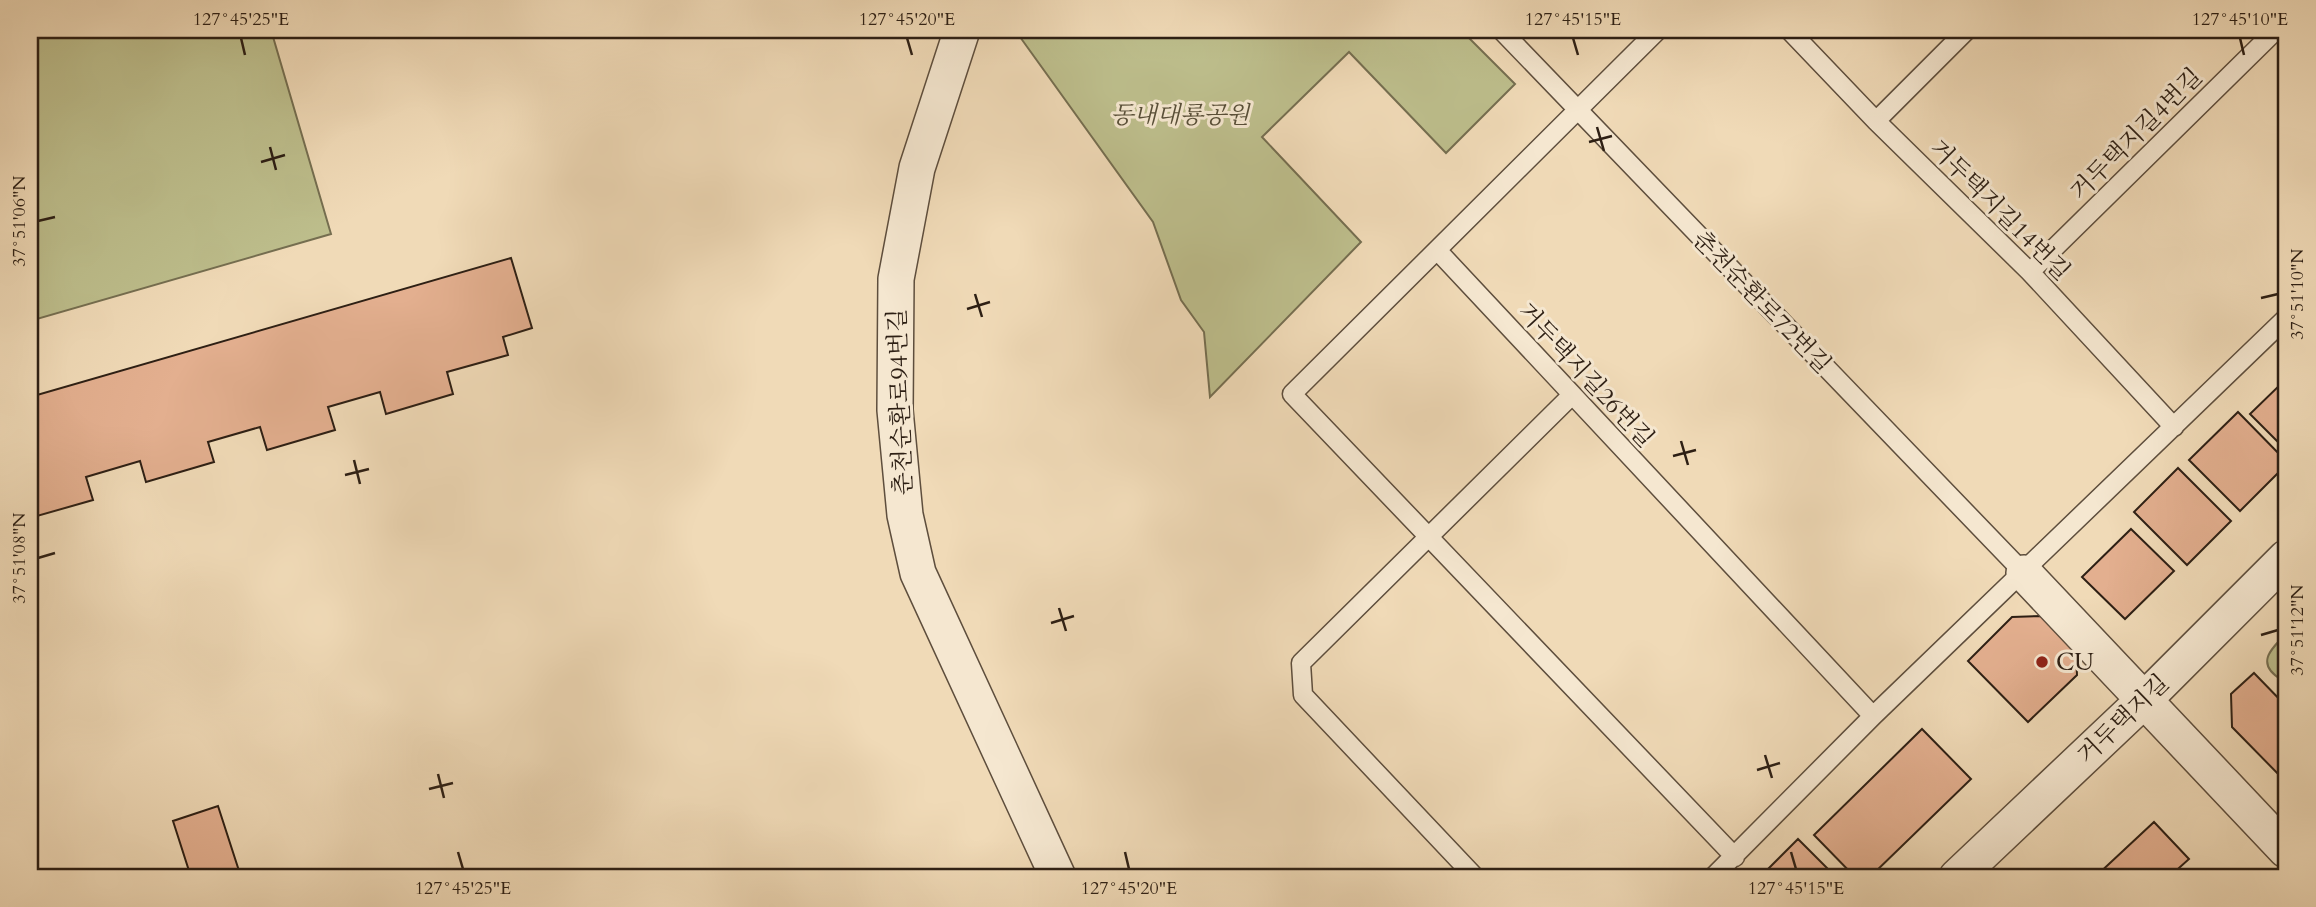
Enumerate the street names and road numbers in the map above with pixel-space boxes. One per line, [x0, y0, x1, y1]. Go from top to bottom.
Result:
street label: 거두택지길4번길 [2063, 61, 2210, 208]
street label: 거두택지길14번길 [1922, 133, 2077, 288]
street label: 춘천순환로72번길 [1685, 224, 1838, 381]
street label: 거두택지길26번길 [1510, 296, 1661, 455]
street label: 춘천순환로94번길 [881, 308, 920, 496]
street label: 거두택지길 [2070, 667, 2177, 771]

